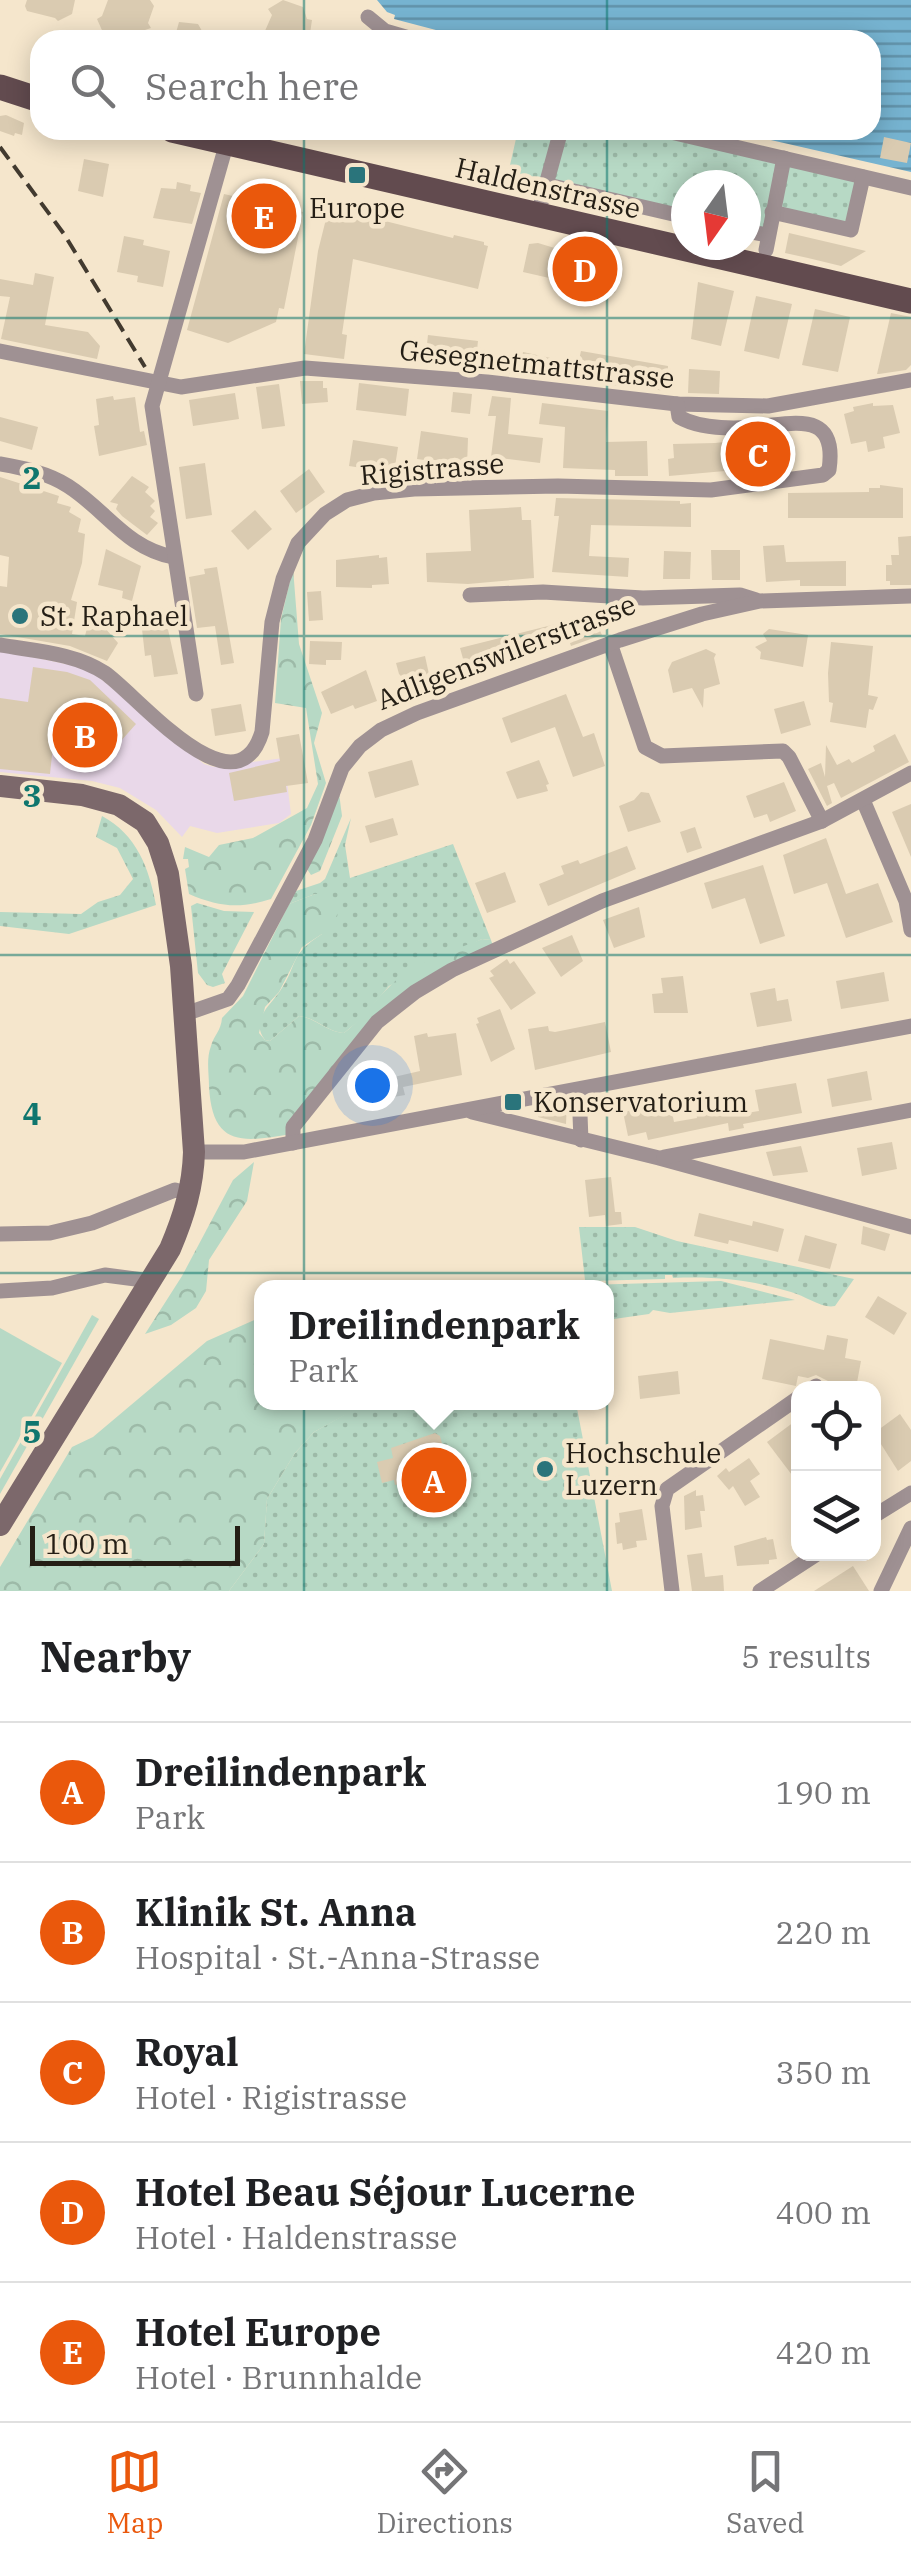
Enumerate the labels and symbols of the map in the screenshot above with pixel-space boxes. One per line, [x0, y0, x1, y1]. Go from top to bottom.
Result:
street label: Haldenstrasse [452, 148, 644, 227]
marker: Europe [346, 164, 368, 186]
north arrow [671, 170, 761, 260]
pin: E [232, 178, 296, 254]
place label: Europe [309, 189, 405, 226]
pin: D [552, 232, 618, 306]
street label: Gesegnetmattstrasse [398, 331, 676, 396]
pin: C [726, 416, 790, 492]
street label: Rigistrasse [358, 444, 506, 493]
text: 2 [22, 456, 42, 498]
street label: Adligenswilerstrasse [371, 585, 641, 718]
place label: St. Raphael [40, 597, 188, 634]
marker: St. Raphael [9, 605, 31, 627]
pin: B [52, 698, 118, 772]
text: 3 [22, 774, 42, 816]
your location [347, 1060, 398, 1111]
place label: Konservatorium [533, 1083, 748, 1120]
marker: Konservatorium [502, 1091, 524, 1113]
text: 4 [22, 1092, 42, 1134]
text: 5 [22, 1410, 42, 1452]
place label: Hochschule Luzern [565, 1434, 721, 1503]
pin: A [402, 1442, 466, 1518]
marker: Hochschule Luzern [534, 1458, 556, 1480]
scale bar [30, 1521, 240, 1566]

